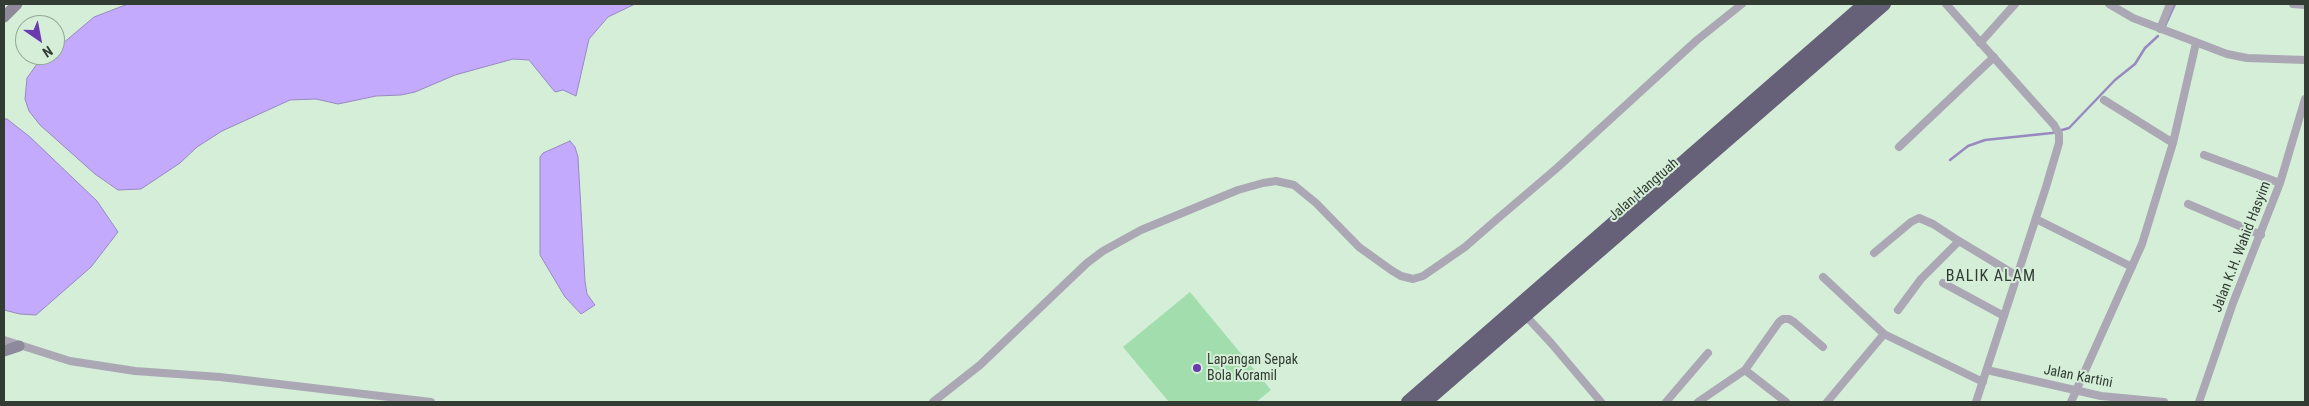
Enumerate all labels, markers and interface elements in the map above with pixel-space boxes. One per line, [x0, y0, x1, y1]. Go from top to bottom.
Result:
north arrow [15, 15, 65, 65]
text: N [40, 43, 56, 61]
street label: Jalan Hangtuah [1606, 155, 1682, 225]
street label: Jalan K.H. Wahid Hasyim [2209, 179, 2275, 315]
district label: BALIK ALAM [1945, 267, 2037, 287]
place label: Lapangan Sepak Bola Koramil [1207, 352, 1298, 384]
marker: Lapangan Sepak Bola Koramil [1191, 362, 1203, 374]
street label: Jalan Kartini [2042, 362, 2114, 392]

